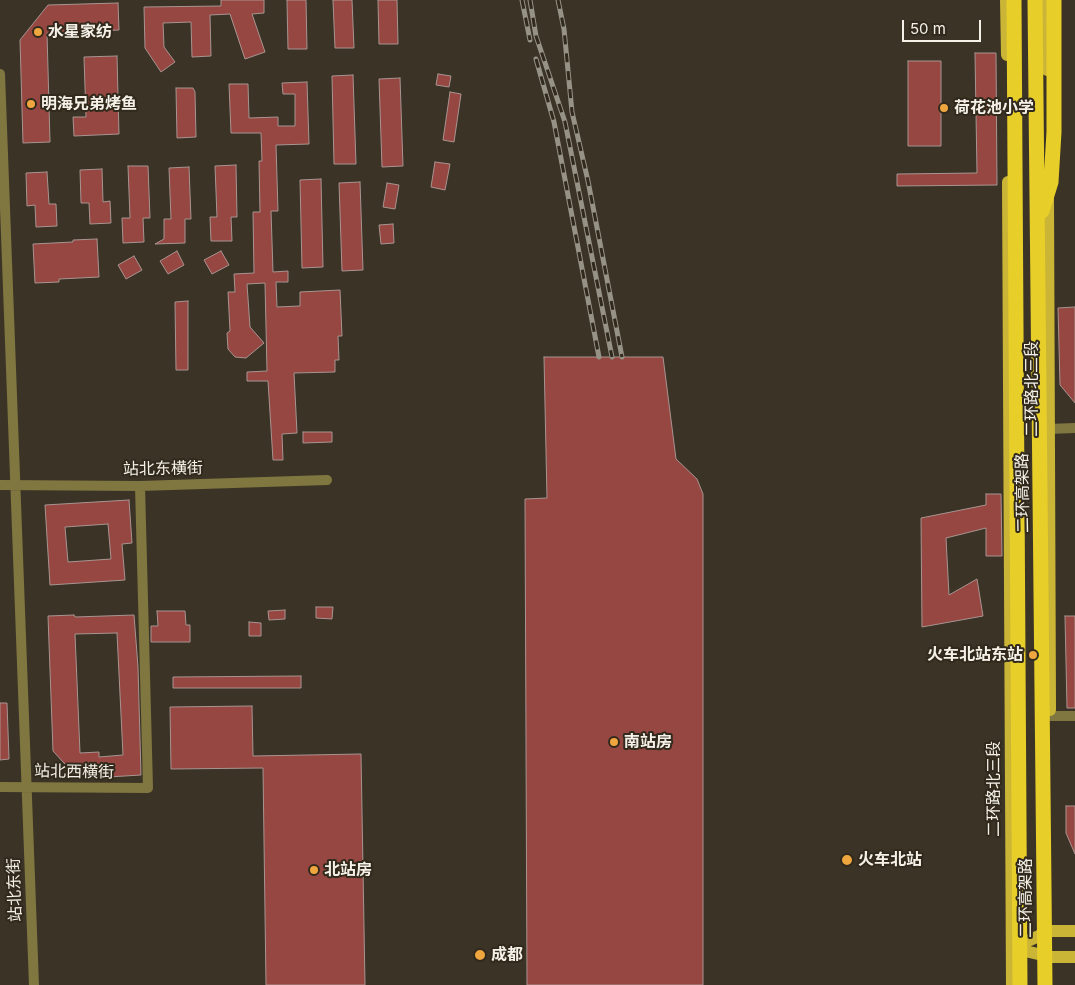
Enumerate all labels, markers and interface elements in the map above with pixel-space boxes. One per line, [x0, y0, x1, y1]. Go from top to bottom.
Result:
scale bar [905, 10, 984, 42]
text: 50 m [910, 19, 946, 38]
place label: 水星家纺 [48, 22, 112, 42]
marker: 水星家纺 [32, 26, 44, 38]
place label: 明海兄弟烤鱼 [41, 94, 137, 114]
marker: 明海兄弟烤鱼 [25, 98, 37, 110]
place label: 荷花池小学 [954, 98, 1034, 118]
marker: 荷花池小学 [938, 102, 950, 114]
street label: 二环路北三段 [1022, 341, 1042, 437]
street label: 二环高架路 [1013, 453, 1033, 533]
street label: 站北东横街 [123, 459, 203, 479]
place label: 火车北站东站 [927, 645, 1023, 665]
marker: 火车北站东站 [1027, 649, 1039, 661]
place label: 南站房 [624, 732, 672, 752]
marker: 南站房 [608, 736, 620, 748]
street label: 二环路北三段 [984, 741, 1004, 837]
street label: 站北西横街 [34, 762, 114, 782]
place label: 火车北站 [858, 850, 922, 870]
marker: 火车北站 [840, 853, 854, 867]
street label: 站北东街 [4, 858, 26, 922]
street label: 二环高架路 [1016, 858, 1036, 938]
place label: 北站房 [324, 860, 372, 880]
marker: 北站房 [308, 864, 320, 876]
place label: 成都 [491, 945, 523, 965]
marker: 成都 [473, 948, 487, 962]

